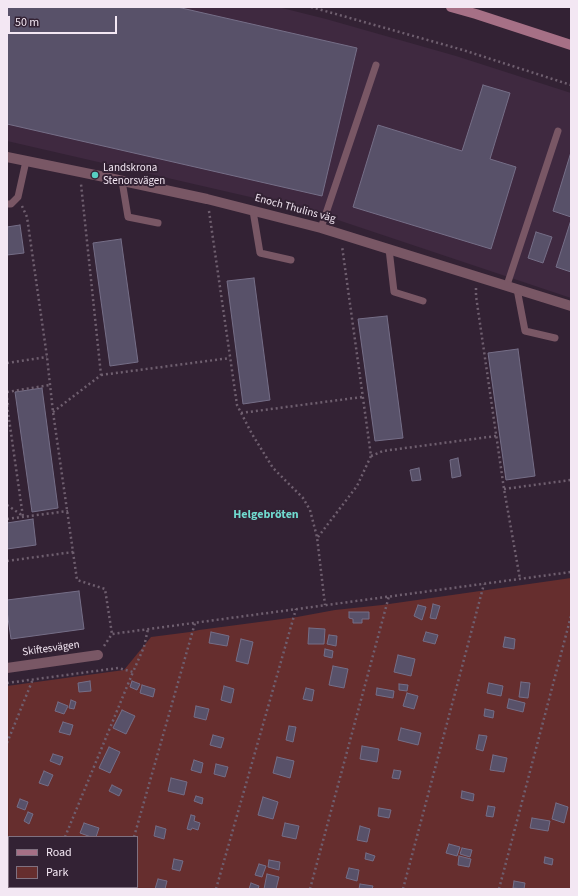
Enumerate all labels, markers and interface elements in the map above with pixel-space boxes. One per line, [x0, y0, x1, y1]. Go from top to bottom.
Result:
scale bar [10, 8, 119, 34]
text: 50 m [15, 14, 39, 31]
place label: Landskrona Stenorsvägen [103, 162, 165, 188]
marker: Landskrona Stenorsvägen [90, 170, 100, 180]
street label: Enoch Thulins väg [253, 192, 337, 226]
district label: Helgebröten [233, 508, 299, 522]
street label: Skiftesvägen [21, 638, 81, 660]
legend [8, 836, 138, 888]
text: Road [46, 844, 72, 861]
text: Park [46, 864, 68, 881]

